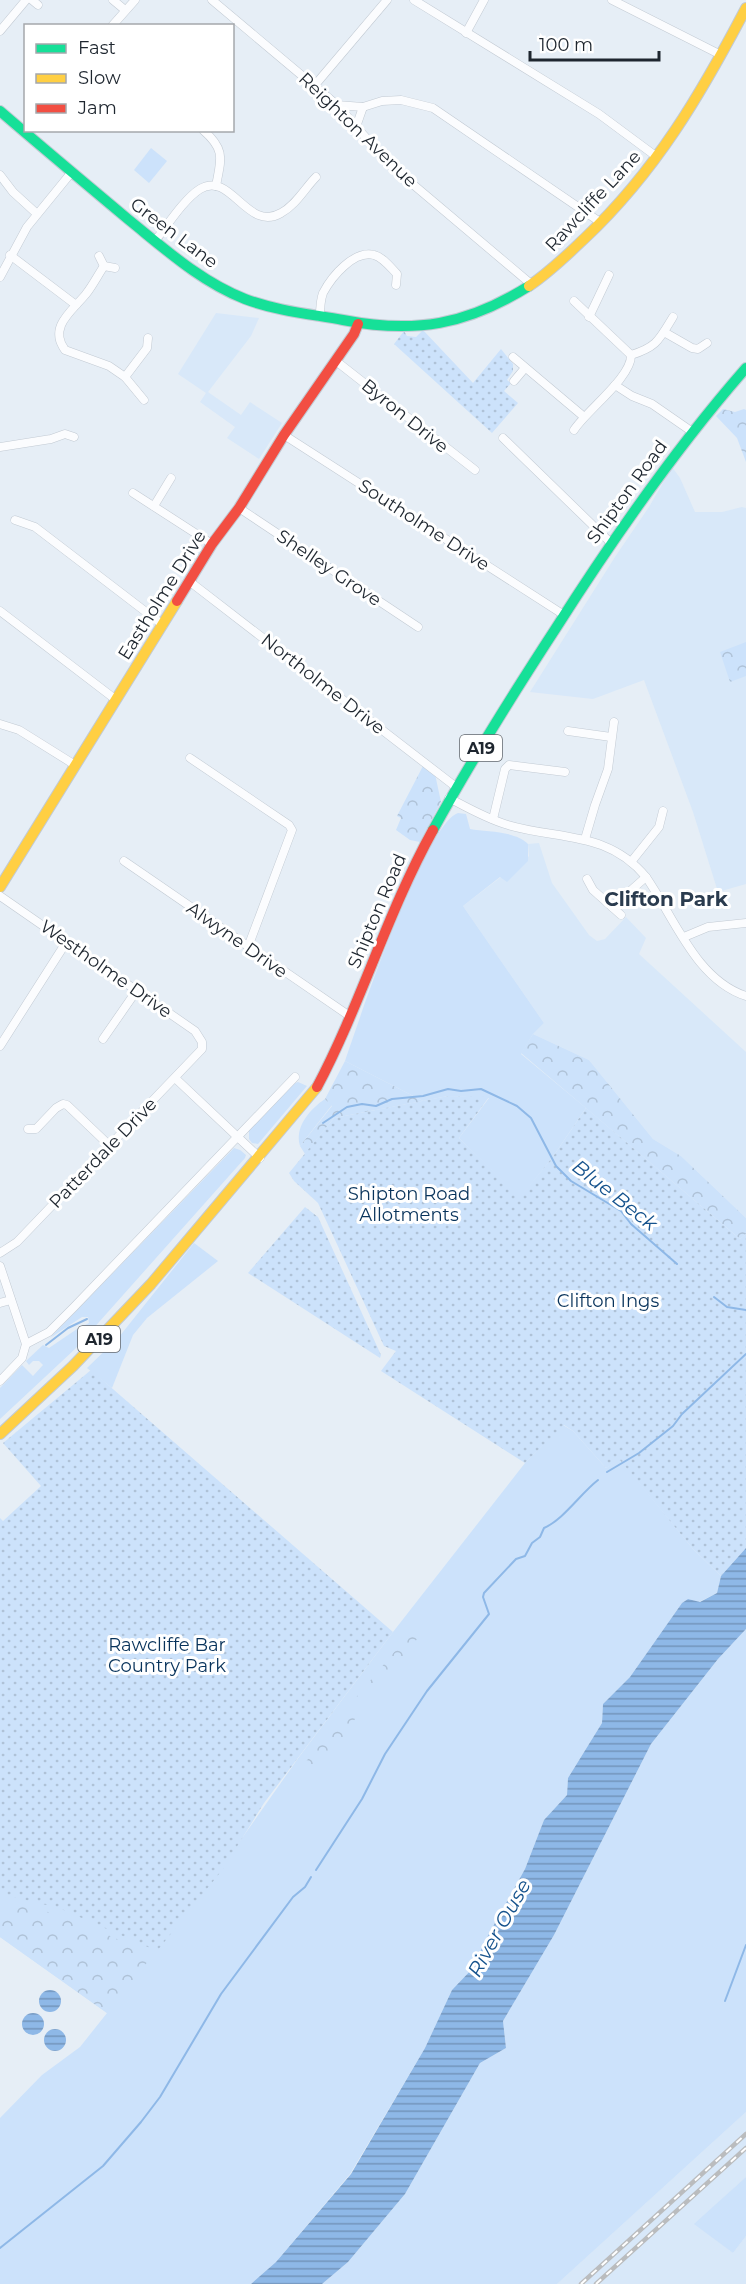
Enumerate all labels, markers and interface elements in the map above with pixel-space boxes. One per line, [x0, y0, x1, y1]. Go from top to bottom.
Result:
legend [24, 24, 234, 132]
scale bar [530, 24, 659, 62]
text: 100 m [539, 34, 593, 56]
text: Fast [78, 37, 116, 59]
text: Slow [78, 67, 121, 89]
street label: Reighton Avenue [294, 68, 422, 192]
text: Jam [77, 97, 117, 119]
street label: Rawcliffe Lane [540, 146, 646, 256]
street label: Green Lane [126, 193, 222, 273]
street label: Byron Drive [357, 374, 453, 458]
street label: Shipton Road [582, 436, 672, 548]
street label: Southolme Drive [354, 474, 494, 576]
street label: Shelley Grove [273, 525, 386, 611]
street label: Eastholme Drive [113, 526, 211, 664]
street label: Northolme Drive [257, 629, 389, 739]
road number: A19 [460, 735, 502, 761]
street label: Shipton Road [343, 850, 411, 972]
district label: Clifton Park [604, 887, 729, 911]
street label: Alwyne Drive [182, 897, 292, 983]
street label: Westholme Drive [36, 915, 176, 1023]
street label: Patterdale Drive [45, 1093, 162, 1213]
water label: Blue Beck [568, 1154, 663, 1236]
park label: Shipton Road Allotments [348, 1183, 470, 1226]
park label: Clifton Ings [557, 1290, 659, 1312]
road number: A19 [78, 1326, 120, 1352]
park label: Rawcliffe Bar Country Park [108, 1634, 226, 1677]
water label: River Ouse [462, 1875, 536, 1981]

